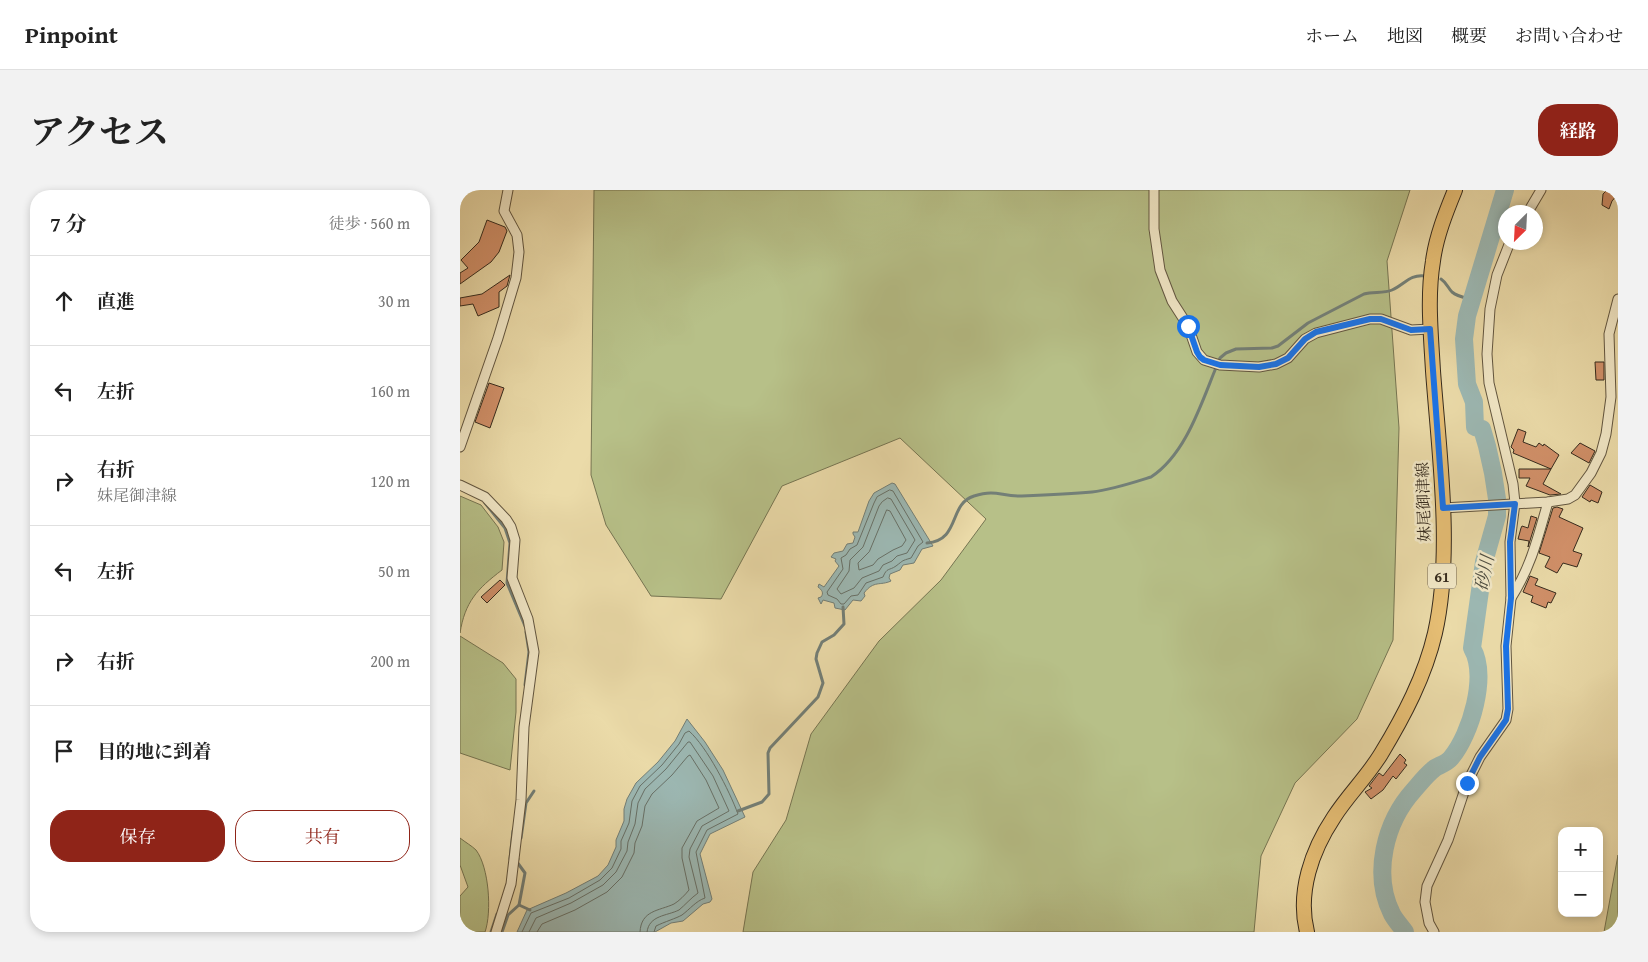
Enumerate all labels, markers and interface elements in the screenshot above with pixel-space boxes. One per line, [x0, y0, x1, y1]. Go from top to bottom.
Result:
text: Pinpoint [25, 17, 118, 52]
text: ホーム [1305, 22, 1359, 49]
text: 地図 [1387, 22, 1423, 49]
text: 概要 [1451, 22, 1487, 49]
text: お問い合わせ [1515, 22, 1623, 49]
button: 経路 [1538, 104, 1618, 156]
text: アクセス [30, 106, 169, 157]
north arrow [1498, 205, 1543, 250]
text: 7 分 [50, 208, 87, 239]
text: 徒歩 · 560 m [329, 211, 410, 235]
icon: ahead [50, 287, 78, 315]
text: 直進 [97, 287, 135, 315]
text: 30 m [378, 289, 410, 313]
route start [1177, 315, 1200, 338]
icon: left [50, 377, 78, 405]
text: 左折 [97, 377, 135, 405]
text: 160 m [370, 379, 410, 403]
text: 右折 [97, 455, 135, 483]
street label: 妹尾御津線 [1410, 462, 1436, 542]
icon: right [50, 467, 78, 495]
text: 120 m [370, 469, 410, 493]
text: 妹尾御津線 [97, 483, 177, 507]
water label: 砂川 [1468, 551, 1501, 593]
icon: left [50, 557, 78, 585]
text: 左折 [97, 557, 135, 585]
text: 50 m [378, 559, 410, 583]
road number: 61 [1428, 564, 1456, 588]
icon: right [50, 647, 78, 675]
text: 右折 [97, 647, 135, 675]
text: 200 m [370, 649, 410, 673]
icon: arrive [50, 737, 78, 765]
text: 目的地に到着 [97, 737, 211, 765]
route end [1456, 772, 1479, 795]
button: 保存 [50, 810, 225, 862]
button: 共有 [235, 810, 410, 862]
map controls [1558, 827, 1603, 917]
button: + [1558, 827, 1603, 872]
button: − [1558, 872, 1603, 917]

